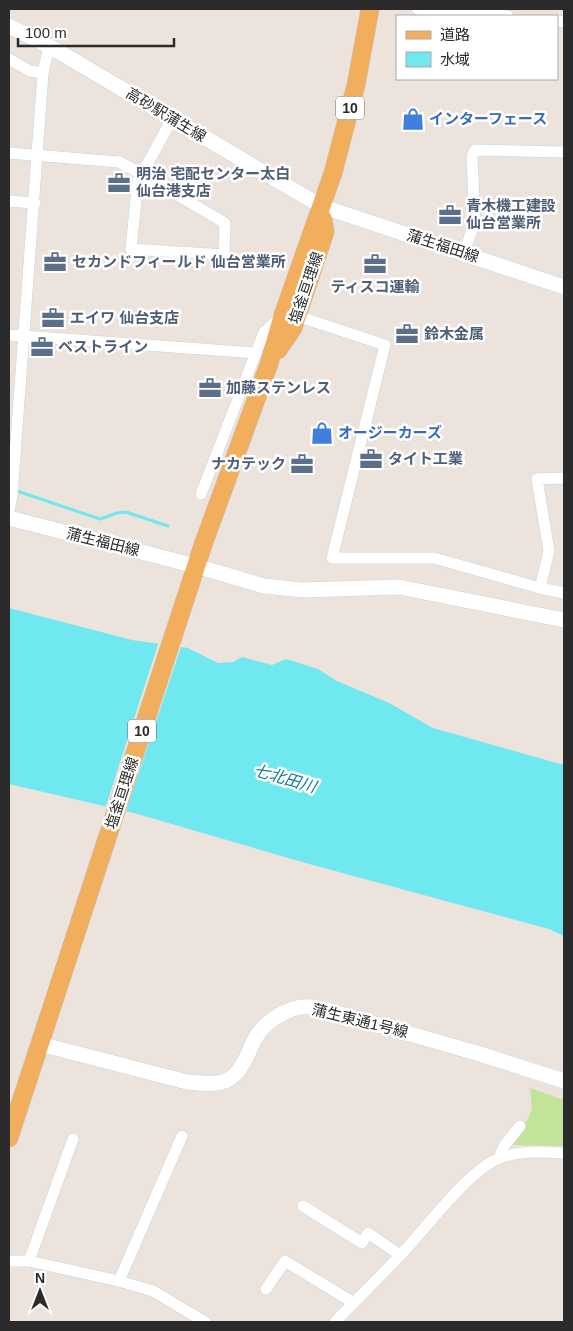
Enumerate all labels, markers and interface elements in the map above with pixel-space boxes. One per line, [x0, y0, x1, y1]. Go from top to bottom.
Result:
scale bar [18, 15, 174, 47]
legend [396, 15, 558, 80]
text: 100 m [25, 24, 67, 41]
text: 道路 [440, 26, 470, 43]
text: 水域 [440, 51, 470, 68]
street label: 高砂駅蒲生線 [123, 84, 209, 145]
road number: 10 [336, 96, 364, 120]
shop icon: インターフェース [400, 106, 426, 132]
place label: インターフェース [429, 110, 547, 127]
place label: 明治 宅配センター太白 仙台港支店 [136, 165, 290, 199]
office icon: 明治 宅配センター太白 仙台港支店 [106, 170, 132, 196]
place label: 青木機工建設 仙台営業所 [466, 197, 556, 231]
office icon: 青木機工建設 仙台営業所 [437, 202, 463, 228]
street label: 蒲生福田線 [405, 226, 481, 265]
office icon: セカンドフィールド 仙台営業所 [42, 249, 68, 275]
street label: 塩釜亘理線 [285, 250, 326, 326]
office icon: ティスコ運輸 [362, 251, 388, 277]
place label: セカンドフィールド 仙台営業所 [72, 253, 286, 270]
place label: ティスコ運輸 [330, 278, 420, 295]
office icon: エイワ 仙台支店 [40, 305, 66, 331]
place label: エイワ 仙台支店 [70, 309, 179, 326]
office icon: 鈴木金属 [394, 321, 420, 347]
place label: 鈴木金属 [424, 325, 484, 342]
office icon: ベストライン [29, 334, 55, 360]
place label: ベストライン [58, 338, 148, 355]
office icon: 加藤ステンレス [197, 375, 223, 401]
place label: 加藤ステンレス [226, 379, 331, 396]
shop icon: オージーカーズ [309, 420, 335, 446]
place label: オージーカーズ [338, 424, 442, 441]
office icon: タイト工業 [358, 446, 384, 472]
place label: タイト工業 [388, 450, 463, 467]
office icon: ナカテック [289, 451, 315, 477]
place label: ナカテック [211, 455, 286, 472]
street label: 蒲生福田線 [65, 524, 142, 559]
road number: 10 [128, 719, 156, 742]
street label: 塩釜亘理線 [102, 755, 141, 831]
water label: 七北田川 [252, 761, 320, 796]
street label: 蒲生東通1号線 [310, 1000, 410, 1041]
north arrow [15, 1266, 65, 1316]
text: N [35, 1270, 45, 1286]

